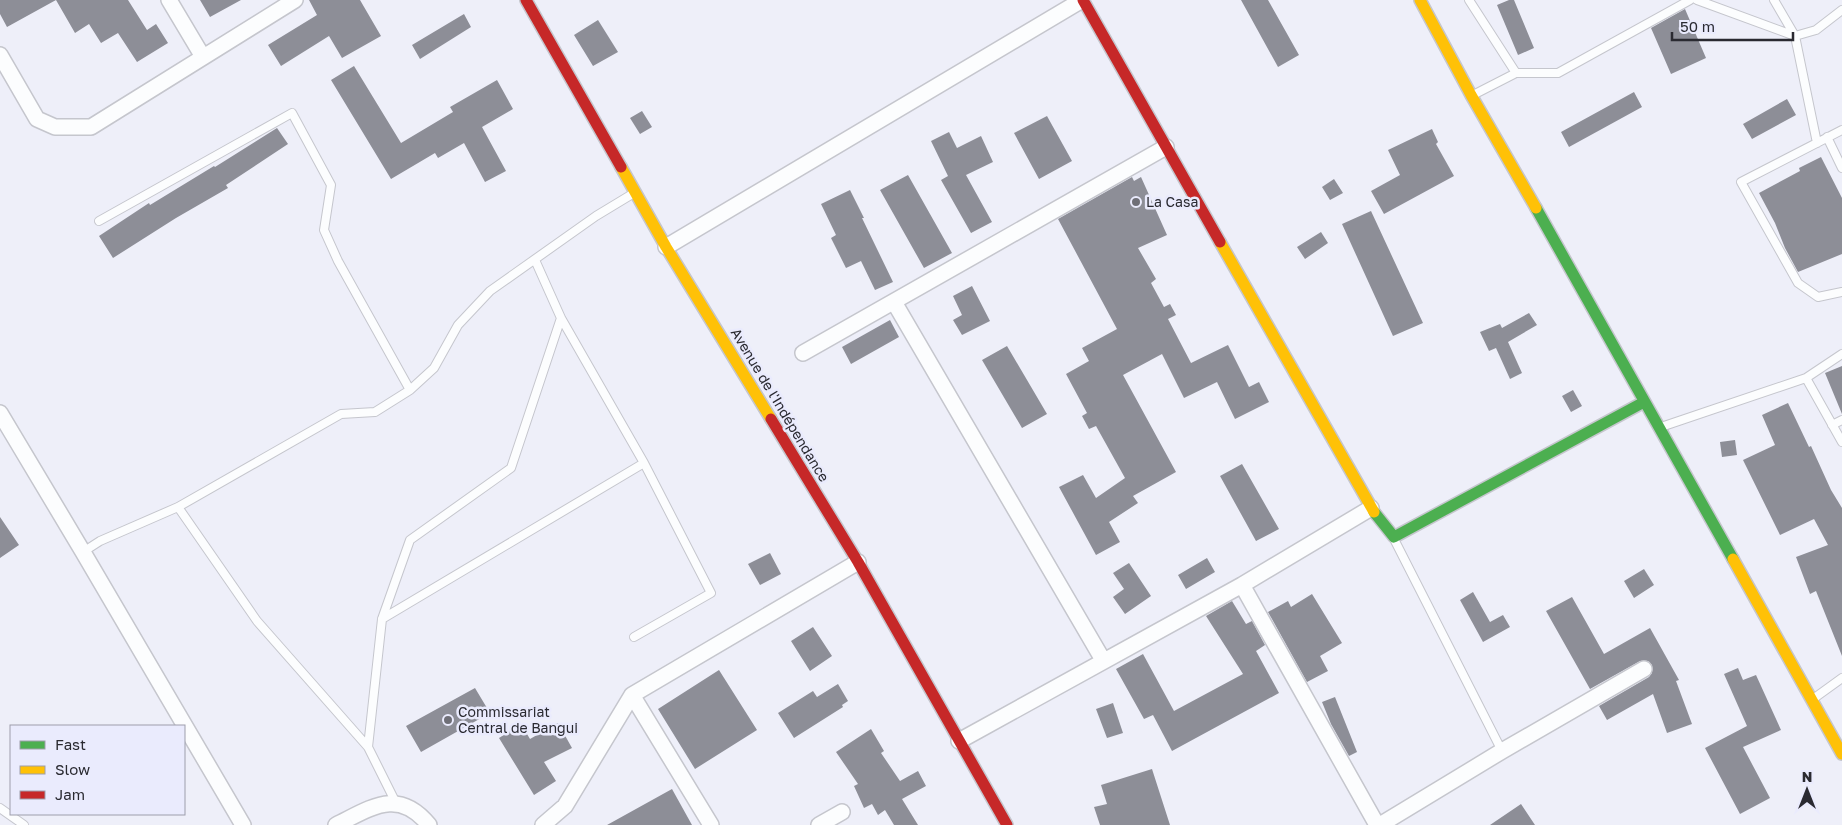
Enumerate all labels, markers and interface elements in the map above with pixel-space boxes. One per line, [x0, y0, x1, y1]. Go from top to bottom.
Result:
scale bar [1672, 10, 1793, 42]
text: 50 m [1680, 17, 1715, 35]
place label: La Casa [1146, 193, 1198, 210]
marker: La Casa [1130, 196, 1142, 208]
street label: Avenue de l'Indépendance [728, 325, 833, 485]
place label: Commissariat Central de Bangui [458, 703, 578, 736]
marker: Commissariat Central de Bangui [442, 714, 454, 726]
legend [10, 725, 185, 815]
text: Fast [55, 735, 86, 753]
text: Slow [55, 760, 90, 778]
north arrow [1782, 765, 1832, 815]
text: N [1802, 768, 1812, 785]
text: Jam [55, 785, 85, 803]

